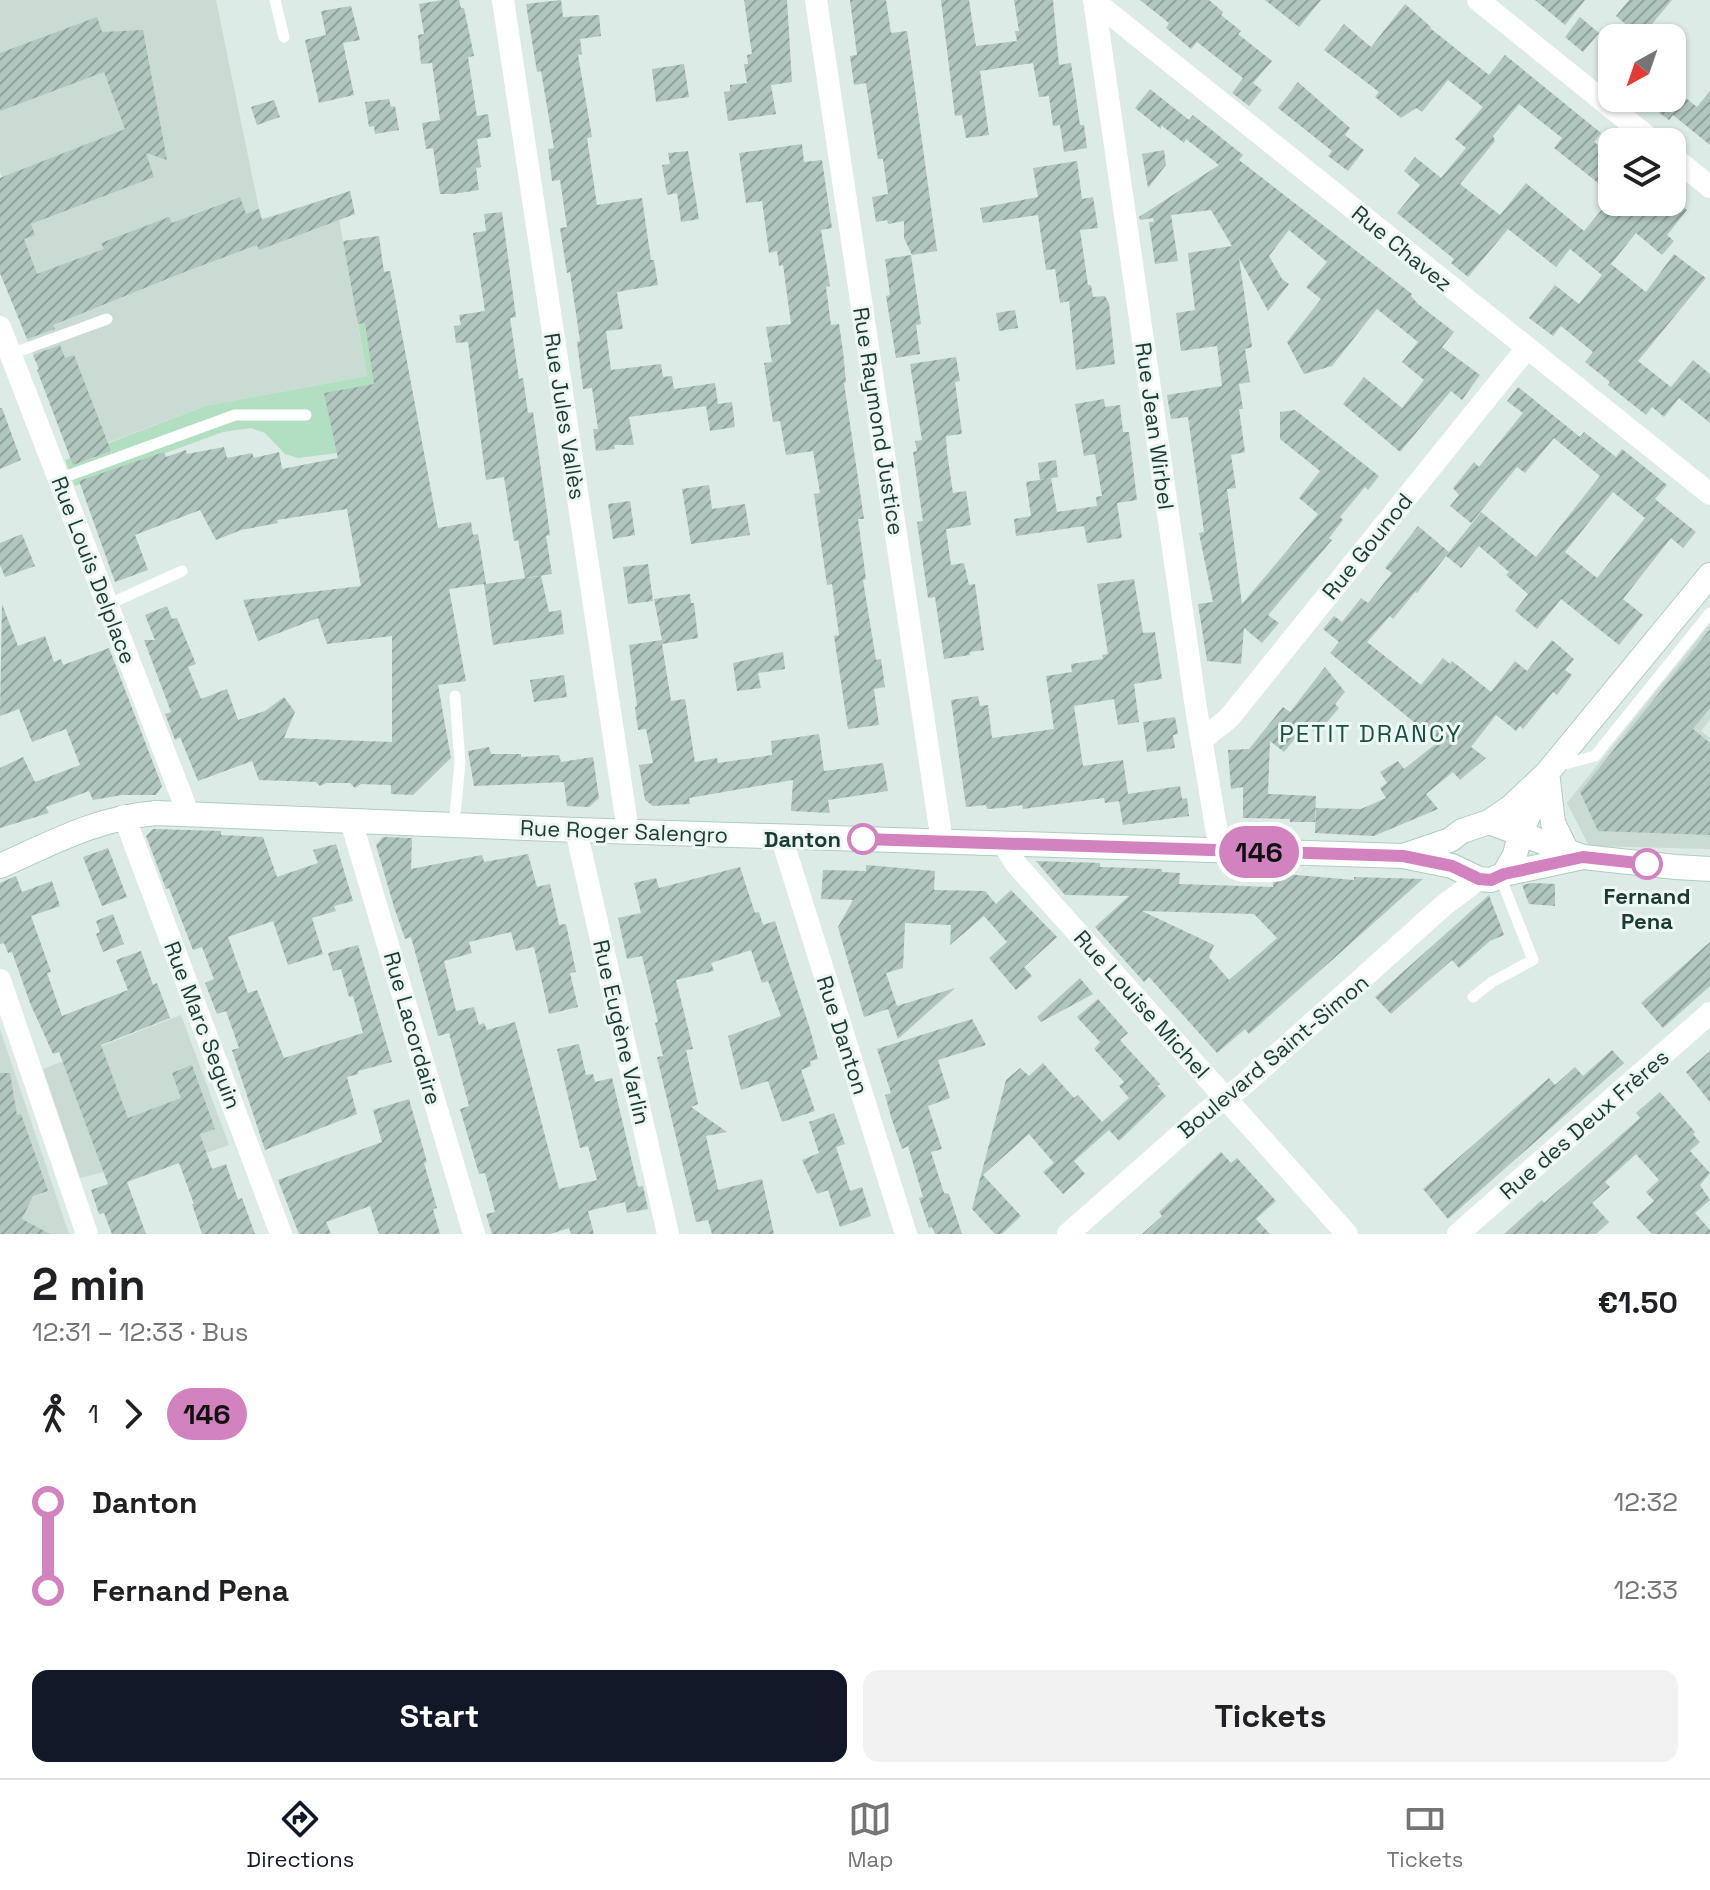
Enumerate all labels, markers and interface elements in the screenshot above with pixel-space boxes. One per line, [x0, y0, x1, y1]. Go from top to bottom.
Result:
north arrow [1598, 24, 1686, 112]
map controls [1598, 24, 1686, 216]
button: layers [1598, 128, 1686, 216]
street label: Rue Chavez [1346, 199, 1458, 297]
street label: Rue Raymond Justice [847, 305, 911, 537]
street label: Rue Jules Vallès [538, 331, 592, 501]
street label: Rue Jean Wirbel [1129, 341, 1181, 511]
street label: Rue Louis Delplace [45, 472, 143, 668]
street label: Rue Gounod [1316, 487, 1418, 605]
district label: PETIT DRANCY [1279, 718, 1463, 749]
street label: Rue Roger Salengro [519, 813, 729, 849]
marker: Danton [848, 824, 878, 854]
place label: Danton [764, 825, 841, 853]
line badge: 146 [1213, 826, 1305, 878]
text: 146 [1235, 834, 1283, 870]
marker: Fernand Pena [1632, 849, 1662, 879]
place label: Fernand Pena [1604, 882, 1690, 935]
street label: Rue Louise Michel [1068, 924, 1216, 1084]
street label: Rue Marc Seguin [158, 937, 248, 1113]
street label: Rue Eugène Varlin [587, 937, 657, 1127]
street label: Rue Lacordaire [378, 948, 448, 1108]
street label: Boulevard Saint-Simon [1172, 968, 1374, 1144]
street label: Rue Danton [811, 972, 875, 1098]
street label: Rue des Deux Frères [1493, 1043, 1675, 1205]
text: 2 min [32, 1257, 146, 1313]
text: €1.50 [1598, 1283, 1678, 1322]
text: 12:31 – 12:33 · Bus [32, 1315, 249, 1349]
icon: walk [32, 1392, 76, 1436]
icon: forward [111, 1392, 155, 1436]
text: 146 [183, 1396, 231, 1432]
text: 1 [88, 1397, 99, 1431]
text: Danton [92, 1483, 197, 1522]
text: 12:32 [1613, 1485, 1678, 1519]
text: Fernand Pena [92, 1571, 289, 1610]
text: 12:33 [1613, 1573, 1678, 1607]
button: Start [32, 1670, 847, 1762]
button: Tickets [863, 1670, 1678, 1762]
tab: Directions [247, 1797, 354, 1873]
tab: Map [848, 1797, 893, 1873]
tab: Tickets [1387, 1797, 1463, 1873]

